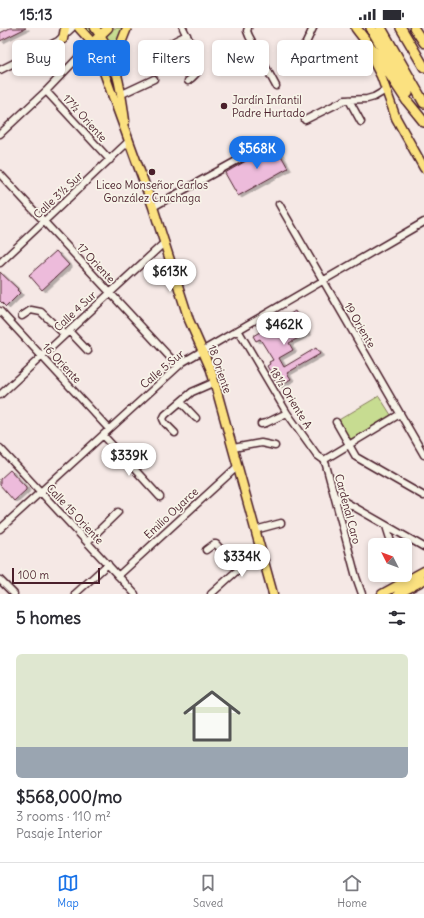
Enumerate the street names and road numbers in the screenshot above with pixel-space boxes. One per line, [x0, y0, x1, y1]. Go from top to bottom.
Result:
street label: 17½ Oriente [60, 91, 110, 145]
street label: Calle 3½ Sur [30, 168, 86, 221]
street label: 17 Oriente [74, 240, 118, 286]
street label: Calle 4 Sur [51, 287, 99, 334]
street label: 19 Oriente [341, 300, 379, 350]
street label: 16 Oriente [40, 340, 84, 386]
street label: 18 Oriente [205, 343, 235, 395]
street label: Calle 5 Sur [137, 346, 187, 391]
street label: 18½ Oriente A [267, 365, 315, 431]
street label: Cardenal Caro [332, 472, 364, 546]
street label: Calle 15 Oriente [43, 481, 107, 547]
street label: Emilio Oyarce [141, 484, 201, 542]

